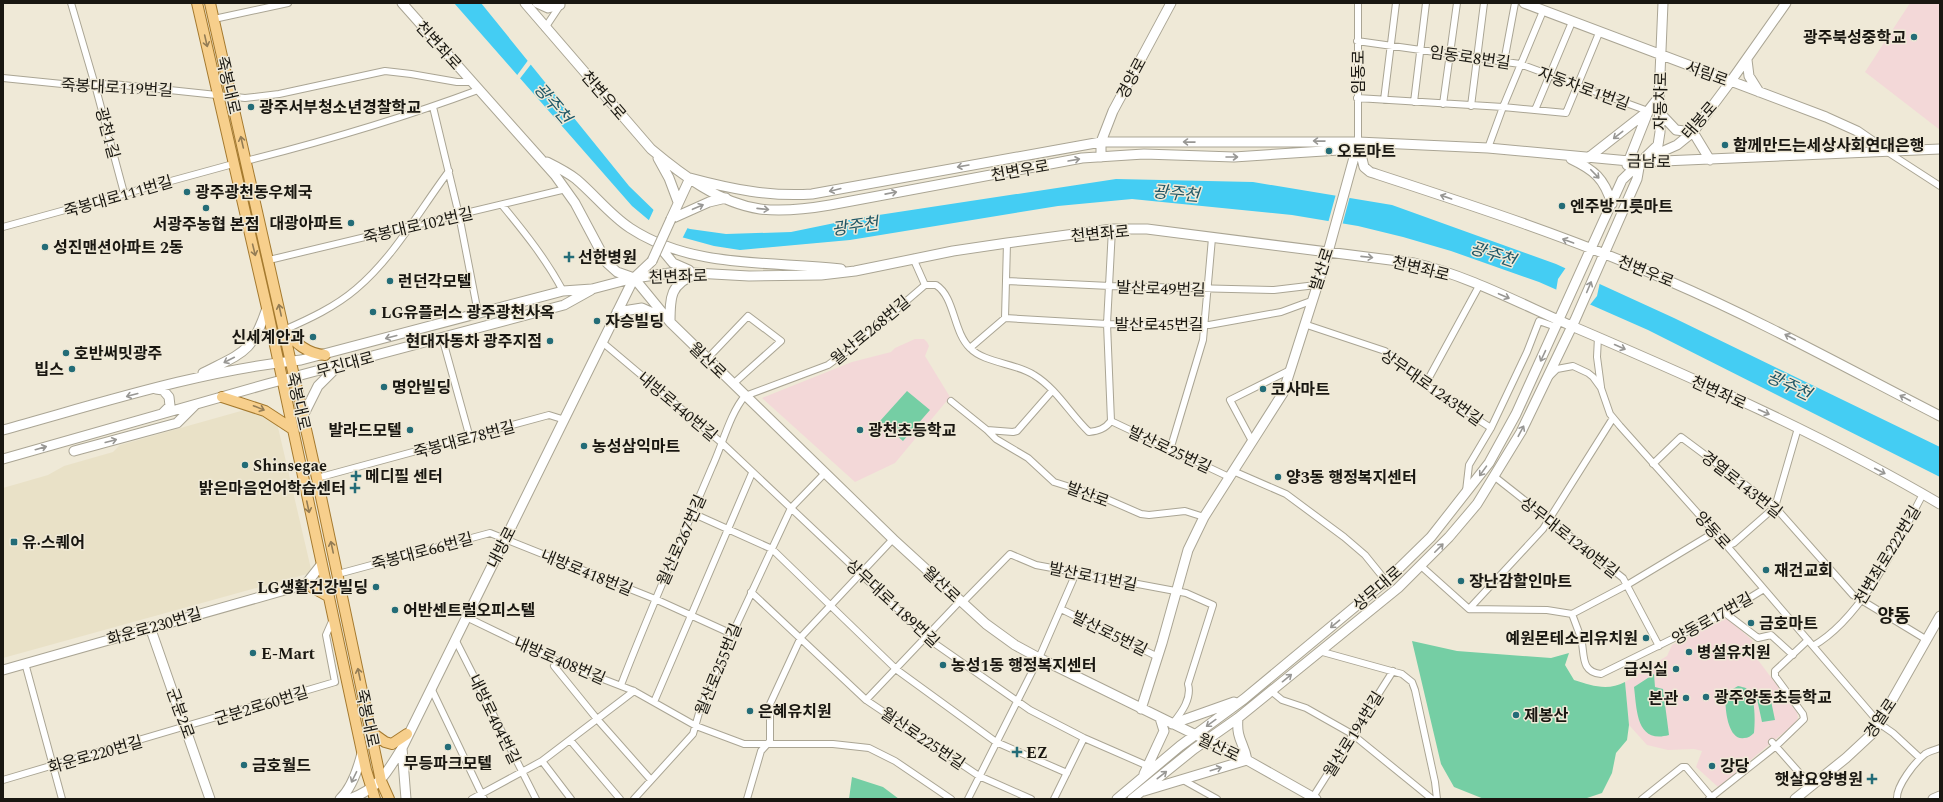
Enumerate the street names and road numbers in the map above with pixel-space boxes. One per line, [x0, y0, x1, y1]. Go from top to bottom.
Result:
street label: 천변좌로 [410, 16, 467, 76]
street label: 임동로8번길 [1428, 40, 1512, 76]
street label: 임동로 [1347, 50, 1371, 94]
street label: 경양로 [1111, 53, 1153, 104]
street label: 죽봉대로 [210, 54, 246, 117]
street label: 서림로 [1682, 55, 1732, 93]
street label: 자동차로1번길 [1534, 61, 1633, 117]
street label: 천변우로 [575, 66, 632, 126]
street label: 자동차로 [1648, 71, 1674, 131]
street label: 죽봉대로119번길 [60, 73, 174, 103]
street label: 태봉로 [1676, 96, 1723, 145]
street label: 광천1길 [89, 105, 125, 162]
street label: 금남로 [1627, 150, 1672, 174]
street label: 천변우로 [989, 154, 1052, 188]
street label: 죽봉대로111번길 [61, 170, 176, 224]
street label: 죽봉대로102번길 [361, 202, 476, 250]
street label: 천변좌로 [1070, 219, 1131, 249]
street label: 발산로 [1304, 244, 1340, 294]
street label: 천변좌로 [1389, 250, 1452, 288]
street label: 천변우로 [1614, 250, 1678, 294]
street label: 천변좌로 [648, 264, 708, 290]
street label: 발산로49번길 [1116, 275, 1206, 303]
street label: 월산로268번길 [826, 290, 916, 371]
street label: 발산로45번길 [1114, 313, 1204, 337]
street label: 월산로 [683, 337, 732, 385]
street label: 상무대로1243번길 [1375, 343, 1488, 432]
street label: 무진대로 [314, 346, 377, 384]
street label: 내방로440번길 [632, 366, 722, 447]
street label: 죽봉대로 [280, 370, 316, 433]
street label: 천변좌로 [1687, 370, 1751, 416]
street label: 죽봉대로78번길 [411, 415, 518, 465]
street label: 발산로25번길 [1124, 420, 1215, 480]
street label: 경열로143번길 [1696, 445, 1787, 524]
street label: 발산로 [1063, 476, 1113, 514]
street label: 월산로267번길 [651, 491, 713, 590]
street label: 상무대로1240번길 [1515, 491, 1624, 584]
street label: 천변좌로222번길 [1849, 501, 1927, 610]
street label: 양동로 [1689, 506, 1736, 555]
street label: 내방로 [481, 522, 523, 573]
street label: 죽봉대로66번길 [369, 527, 476, 577]
street label: 내방로418번길 [537, 544, 636, 602]
street label: 상무대로1189번길 [840, 554, 945, 654]
street label: 발산로11번길 [1047, 557, 1139, 597]
street label: 상무대로 [1348, 560, 1408, 617]
street label: 월산로 [917, 561, 966, 609]
street label: 양동로17번길 [1667, 587, 1757, 651]
street label: 화운로230번길 [104, 602, 204, 652]
street label: 발산로5번길 [1068, 605, 1151, 663]
street label: 월산로255번길 [690, 620, 748, 719]
street label: 내방로408번길 [510, 631, 609, 691]
street label: 내방로404번길 [462, 670, 526, 769]
street label: 군분2로60번길 [211, 680, 311, 732]
street label: 군분2로 [160, 685, 200, 742]
street label: 죽봉대로 [349, 687, 385, 750]
street label: 월산로194번길 [1318, 687, 1390, 782]
street label: 경열로 [1859, 693, 1903, 744]
street label: 월산로225번길 [875, 702, 970, 776]
street label: 월산로 [1193, 728, 1244, 768]
street label: 화운로220번길 [45, 730, 145, 780]

